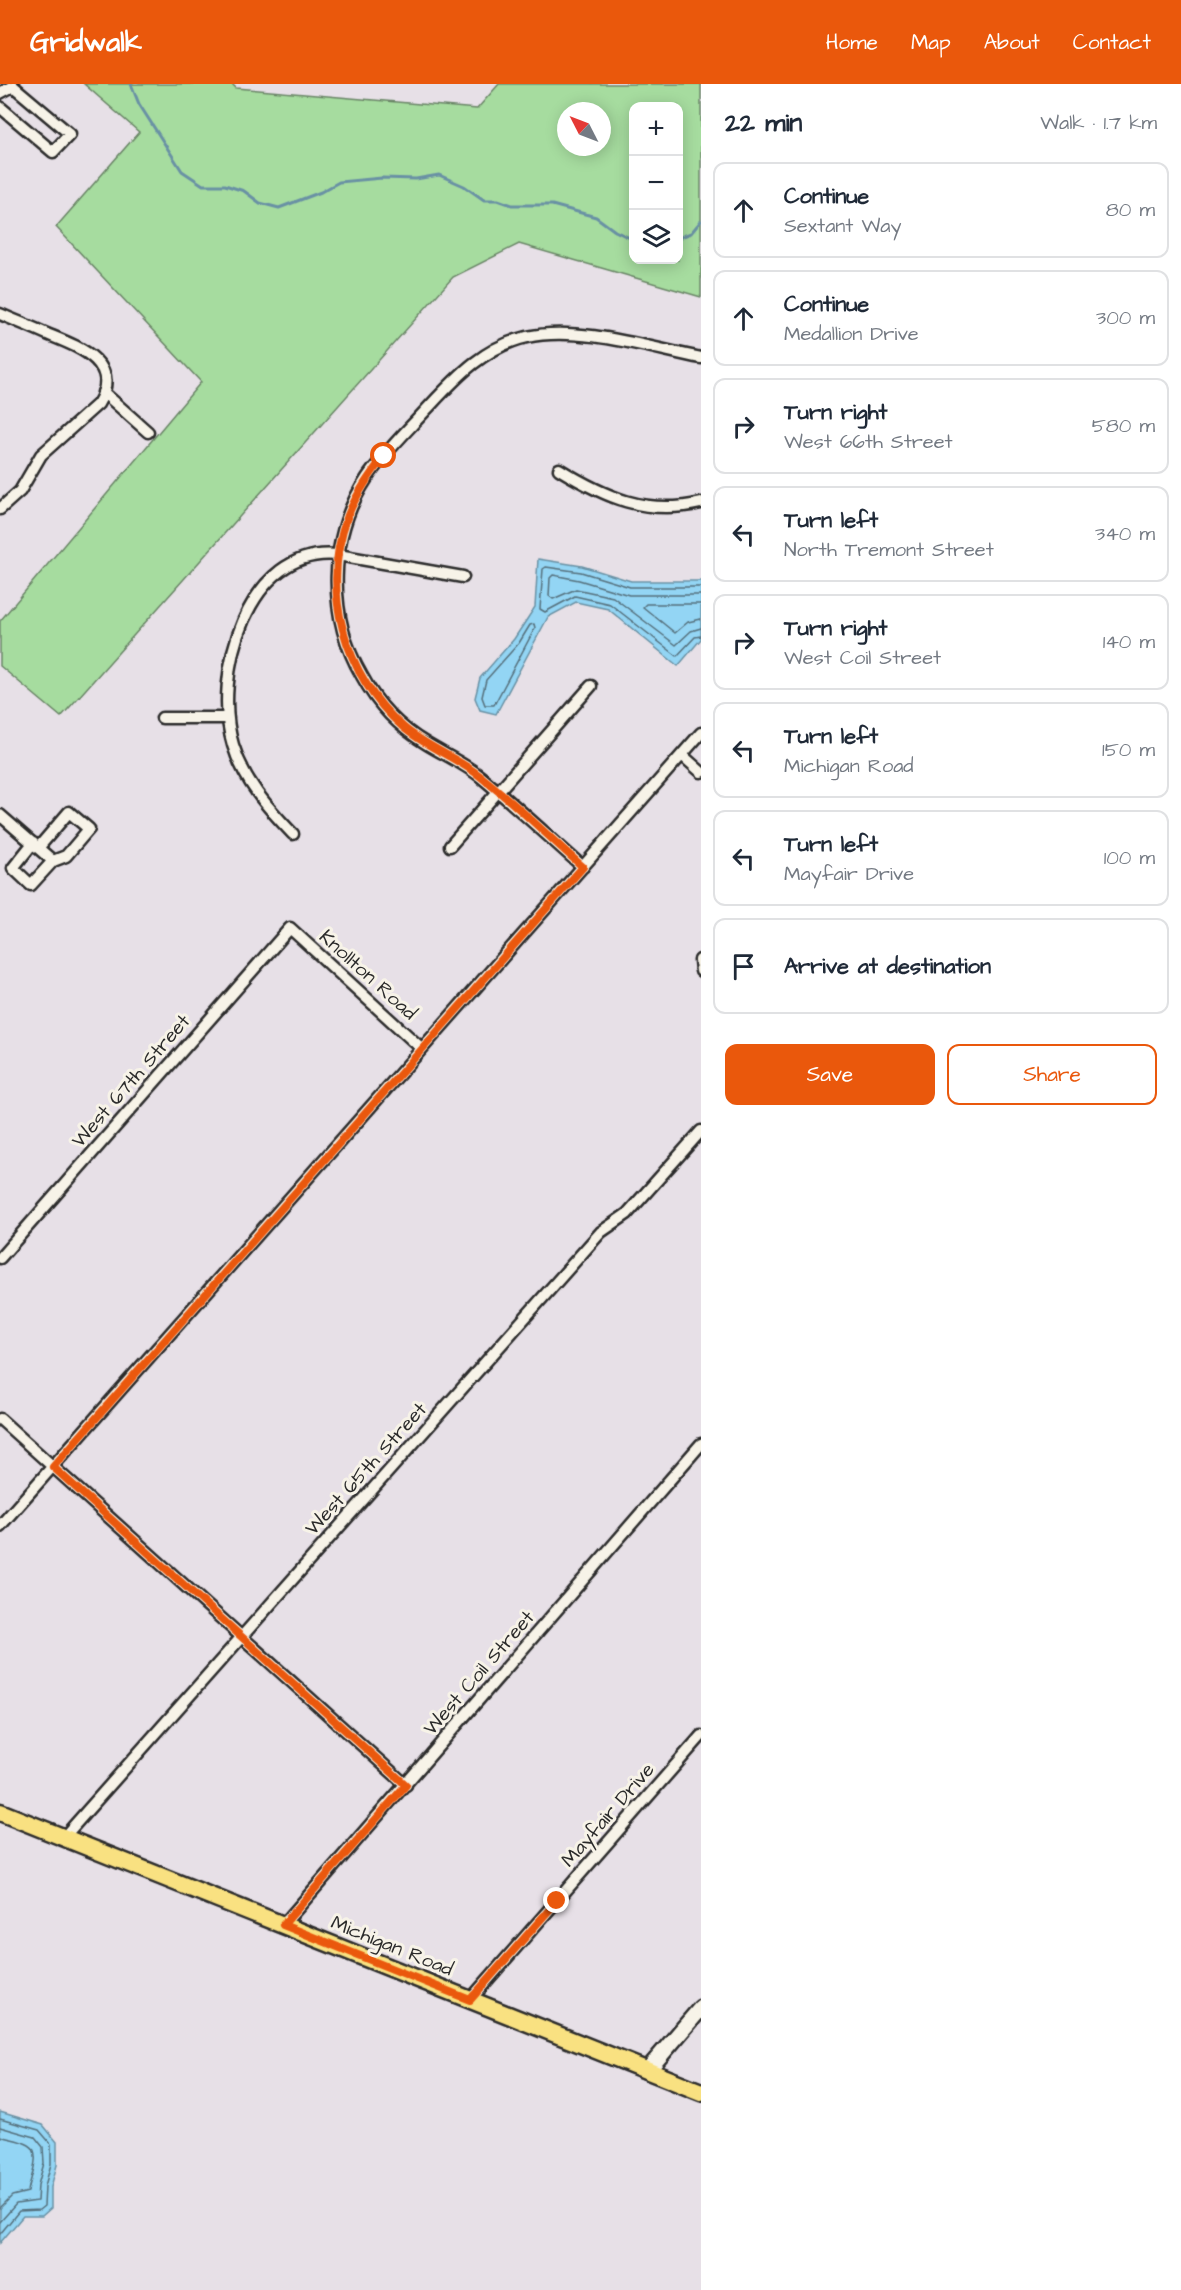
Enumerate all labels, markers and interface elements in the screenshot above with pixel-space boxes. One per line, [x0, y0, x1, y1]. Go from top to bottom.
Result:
text: Gridwalk [30, 23, 142, 62]
text: Home [826, 28, 878, 57]
text: Map [911, 28, 951, 57]
text: About [984, 28, 1040, 57]
text: Contact [1073, 28, 1151, 57]
north arrow [557, 102, 611, 156]
map controls [629, 102, 683, 264]
button: + [629, 102, 683, 156]
text: 22 min [725, 105, 802, 141]
text: Walk · 1.7 km [1040, 109, 1157, 137]
button: − [629, 156, 683, 210]
text: Continue [784, 181, 869, 212]
icon: ahead [727, 194, 760, 227]
text: 80 m [1106, 196, 1155, 224]
button: layers [629, 210, 683, 264]
text: Sextant Way [784, 212, 901, 240]
text: Continue [784, 289, 869, 320]
icon: ahead [727, 302, 760, 335]
text: 300 m [1096, 304, 1155, 332]
text: Medallion Drive [784, 320, 919, 348]
text: Turn right [784, 397, 887, 428]
icon: right [727, 410, 760, 443]
text: 580 m [1092, 412, 1155, 440]
text: West 66th Street [784, 428, 953, 456]
route start [370, 442, 396, 468]
text: Turn left [784, 505, 878, 536]
icon: left [727, 518, 760, 551]
text: 340 m [1095, 520, 1155, 548]
text: North Tremont Street [784, 536, 994, 564]
text: Turn right [784, 613, 887, 644]
icon: right [727, 626, 760, 659]
text: 140 m [1103, 628, 1155, 656]
text: West Coil Street [784, 644, 941, 672]
text: Turn left [784, 721, 878, 752]
icon: left [727, 734, 760, 767]
text: 150 m [1102, 736, 1155, 764]
text: Michigan Road [784, 752, 914, 780]
text: Turn left [784, 829, 878, 860]
icon: left [727, 842, 760, 875]
text: 100 m [1104, 844, 1155, 872]
text: Mayfair Drive [784, 860, 914, 888]
street label: Knollton Road [313, 923, 423, 1027]
icon: arrive [727, 950, 760, 983]
text: Arrive at destination [784, 951, 991, 982]
street label: West 67th Street [65, 1008, 197, 1154]
button: Save [725, 1044, 935, 1105]
button: Share [947, 1044, 1157, 1105]
street label: West 65th Street [299, 1396, 433, 1542]
street label: West Coil Street [417, 1605, 541, 1741]
street label: Mayfair Drive [555, 1757, 662, 1874]
route end [543, 1887, 569, 1913]
street label: Michigan Road [326, 1909, 457, 1984]

